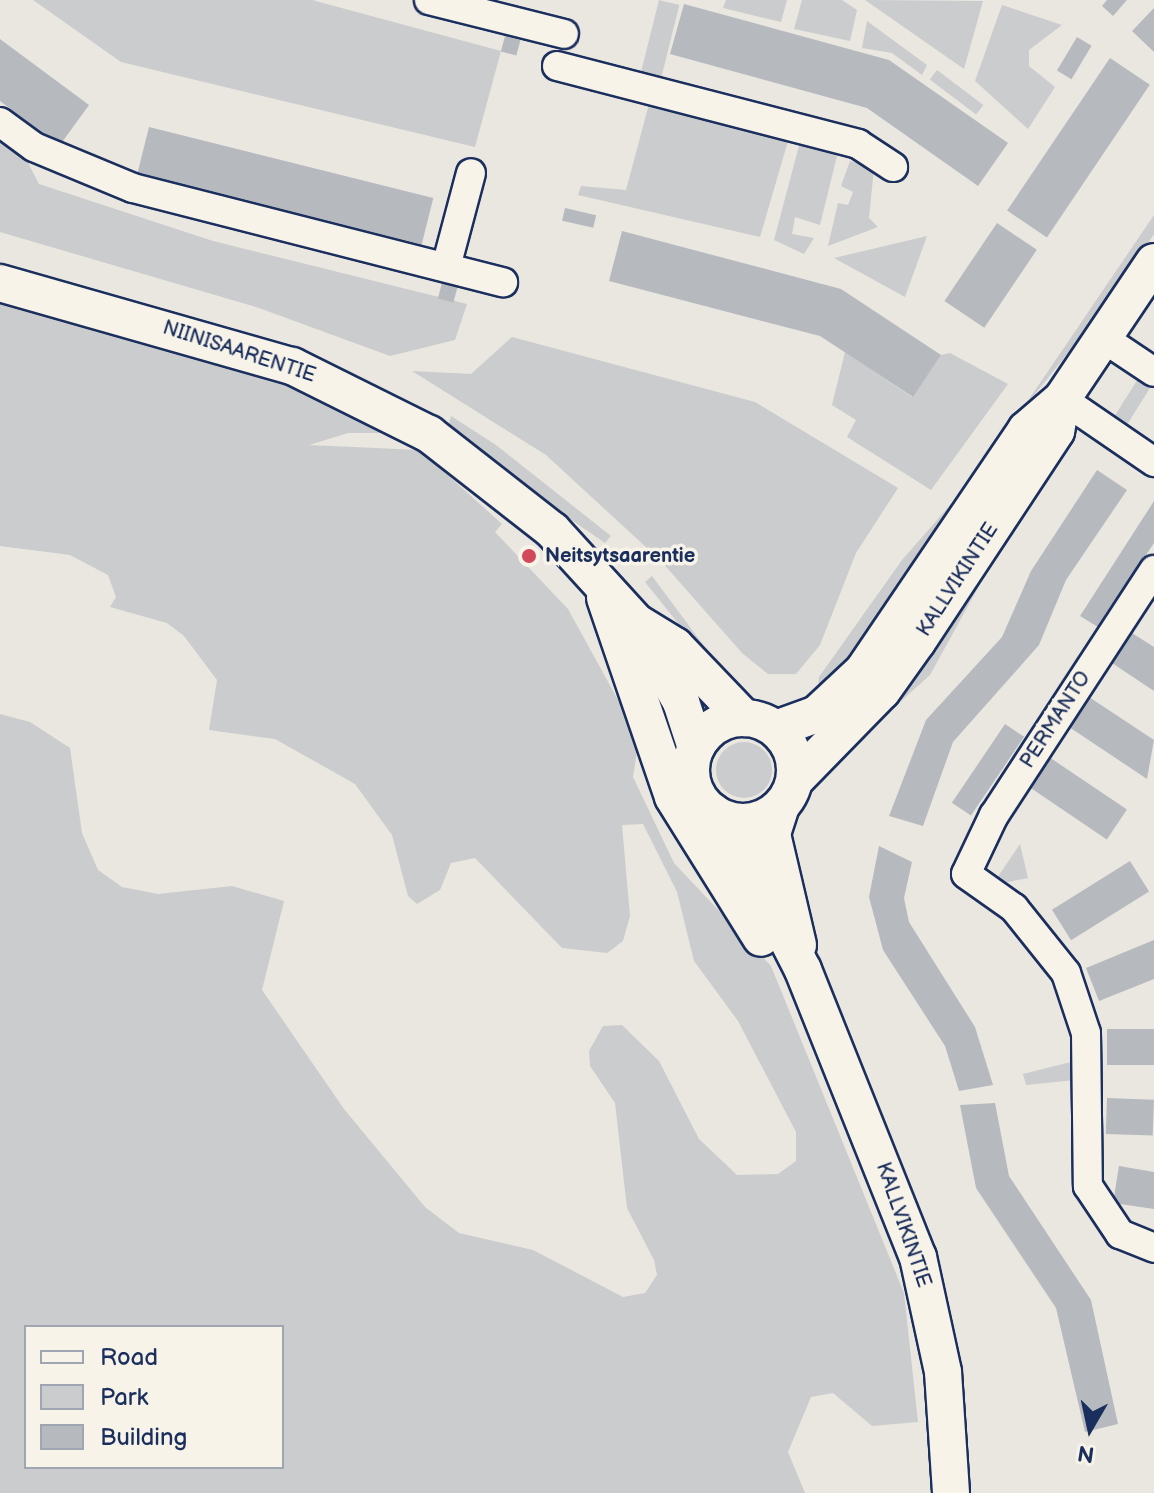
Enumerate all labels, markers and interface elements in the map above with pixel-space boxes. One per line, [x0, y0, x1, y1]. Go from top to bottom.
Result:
street label: NIINISAARENTIE [160, 316, 318, 388]
street label: KALLVIKINTIE [912, 519, 1004, 641]
place label: Neitsytsaarentie [545, 544, 695, 568]
marker: Neitsytsaarentie [520, 547, 538, 565]
street label: PERMANTO [1016, 667, 1096, 773]
street label: KALLVIKINTIE [870, 1159, 936, 1291]
legend [24, 1325, 284, 1469]
text: Road [100, 1343, 158, 1372]
text: Park [100, 1383, 148, 1412]
north arrow [1050, 1389, 1130, 1469]
text: Building [100, 1423, 187, 1452]
text: N [1076, 1439, 1096, 1468]

